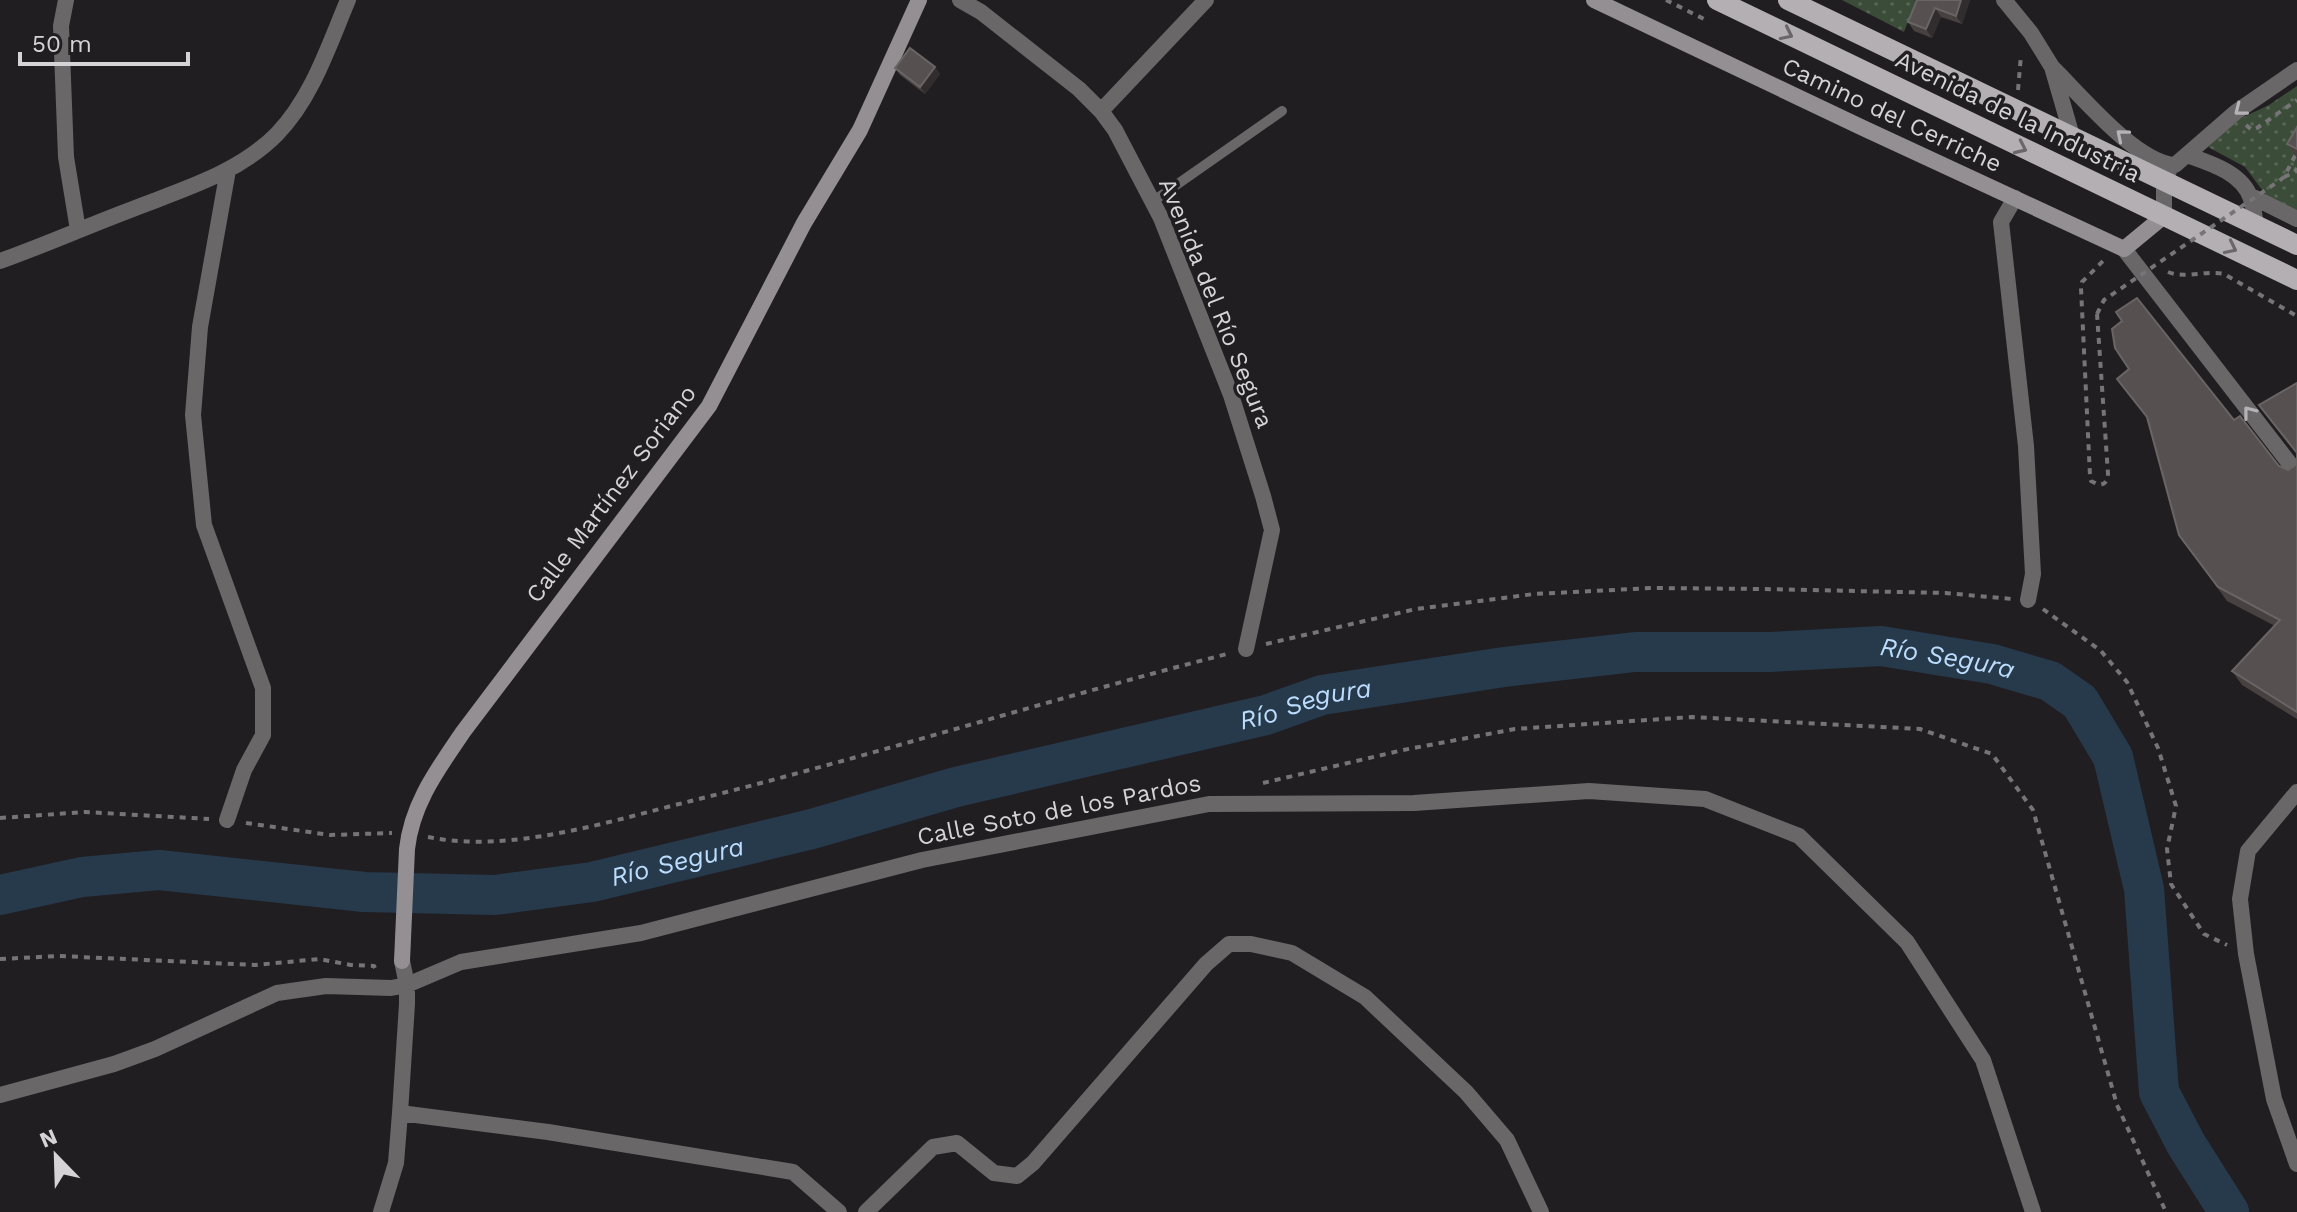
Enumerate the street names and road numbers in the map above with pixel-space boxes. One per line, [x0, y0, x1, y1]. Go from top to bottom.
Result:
street label: Avenida de la Industria [1891, 46, 2145, 188]
street label: Camino del Cerriche [1778, 52, 2006, 178]
street label: Avenida del Río Segura [1153, 174, 1279, 432]
street label: Calle Martínez Soriano [520, 380, 702, 608]
street label: Calle Soto de los Pardos [915, 769, 1203, 851]

